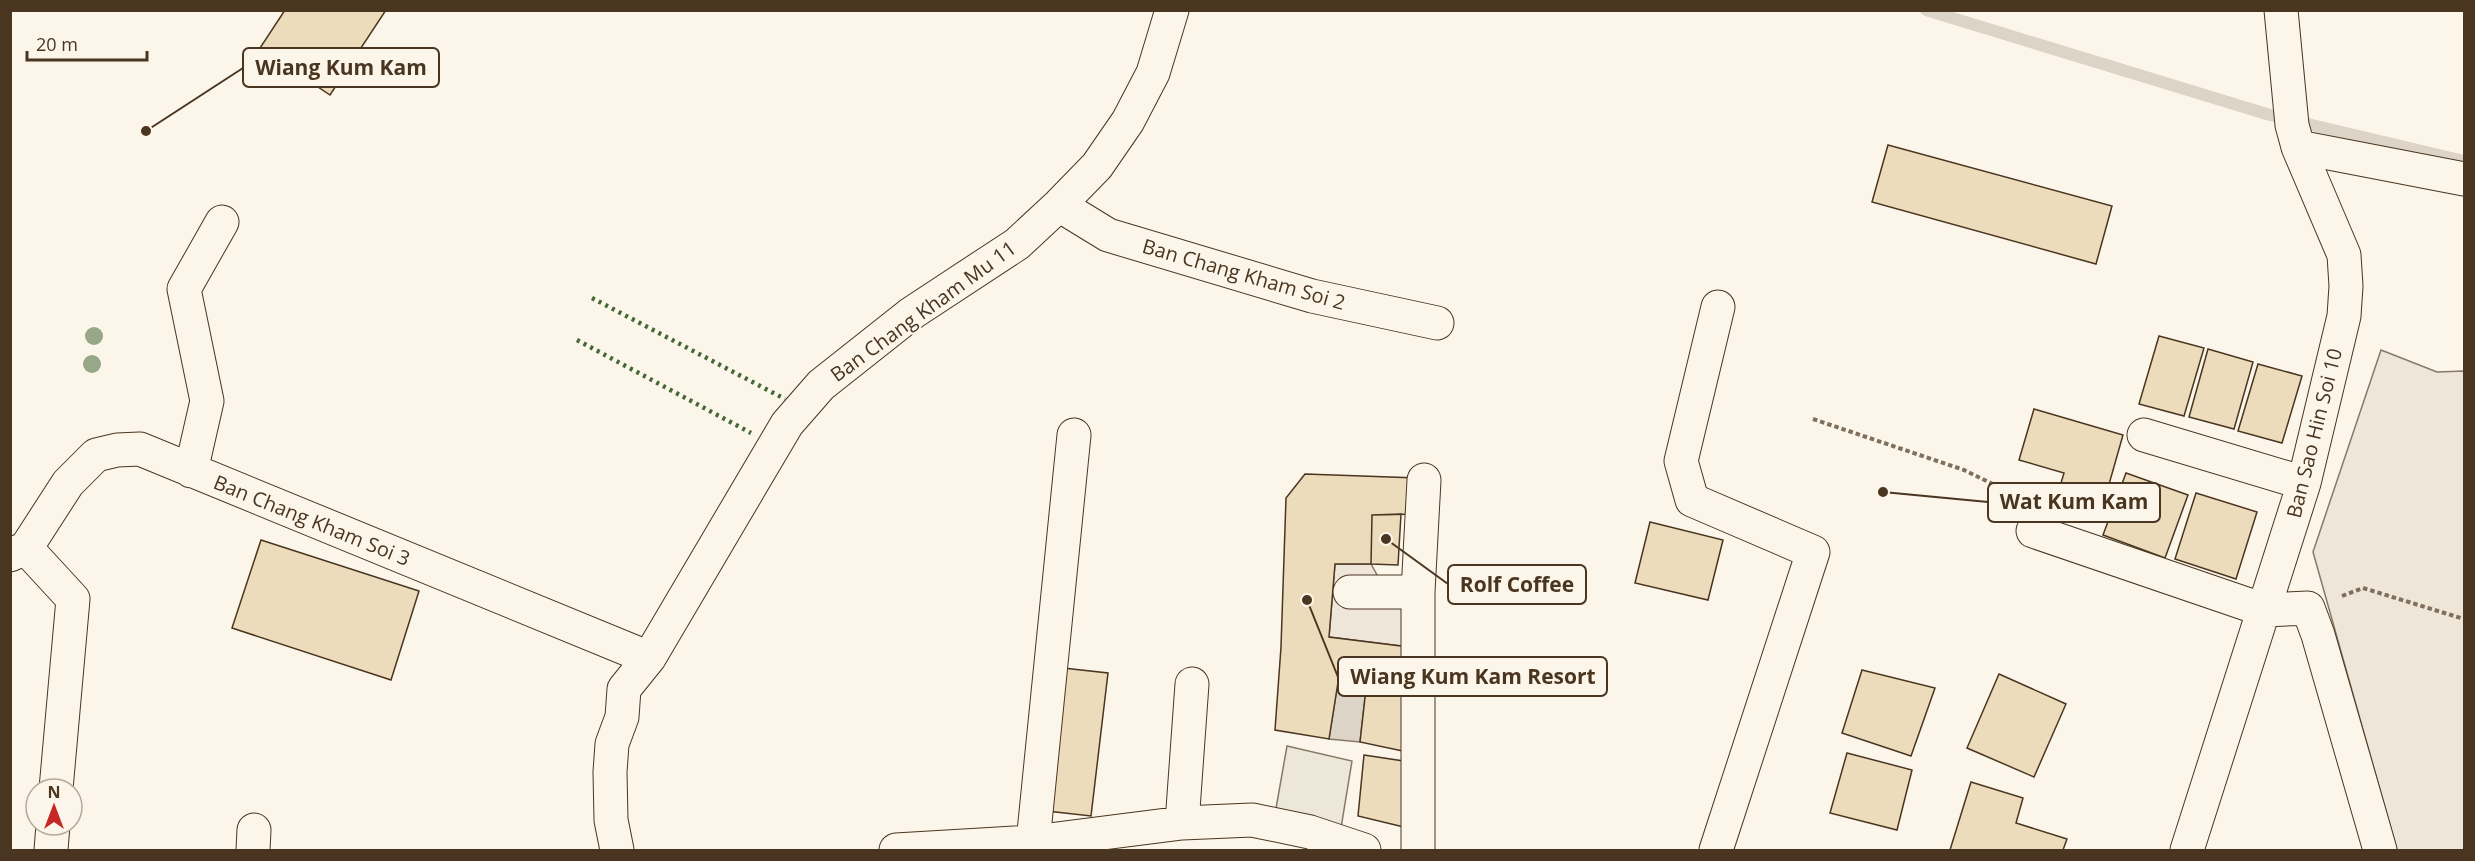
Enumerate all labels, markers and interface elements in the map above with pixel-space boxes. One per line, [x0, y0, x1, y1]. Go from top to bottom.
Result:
scale bar [27, 24, 147, 62]
text: 20 m [36, 32, 78, 56]
callout: Wiang Kum Kam [243, 48, 439, 87]
text: Wiang Kum Kam [255, 53, 427, 81]
street label: Ban Chang Kham Soi 2 [1139, 232, 1349, 316]
street label: Ban Chang Kham Mu 11 [825, 234, 1021, 388]
street label: Ban Sao Hin Soi 10 [2280, 345, 2348, 521]
street label: Ban Chang Kham Soi 3 [210, 468, 414, 572]
callout: Wat Kum Kam [1988, 483, 2160, 522]
text: Wat Kum Kam [2000, 487, 2148, 515]
callout: Rolf Coffee [1448, 565, 1586, 604]
text: Rolf Coffee [1460, 570, 1574, 598]
callout: Wiang Kum Kam Resort [1338, 657, 1607, 696]
text: Wiang Kum Kam Resort [1350, 662, 1596, 690]
north arrow [24, 777, 84, 837]
text: N [47, 781, 61, 803]

